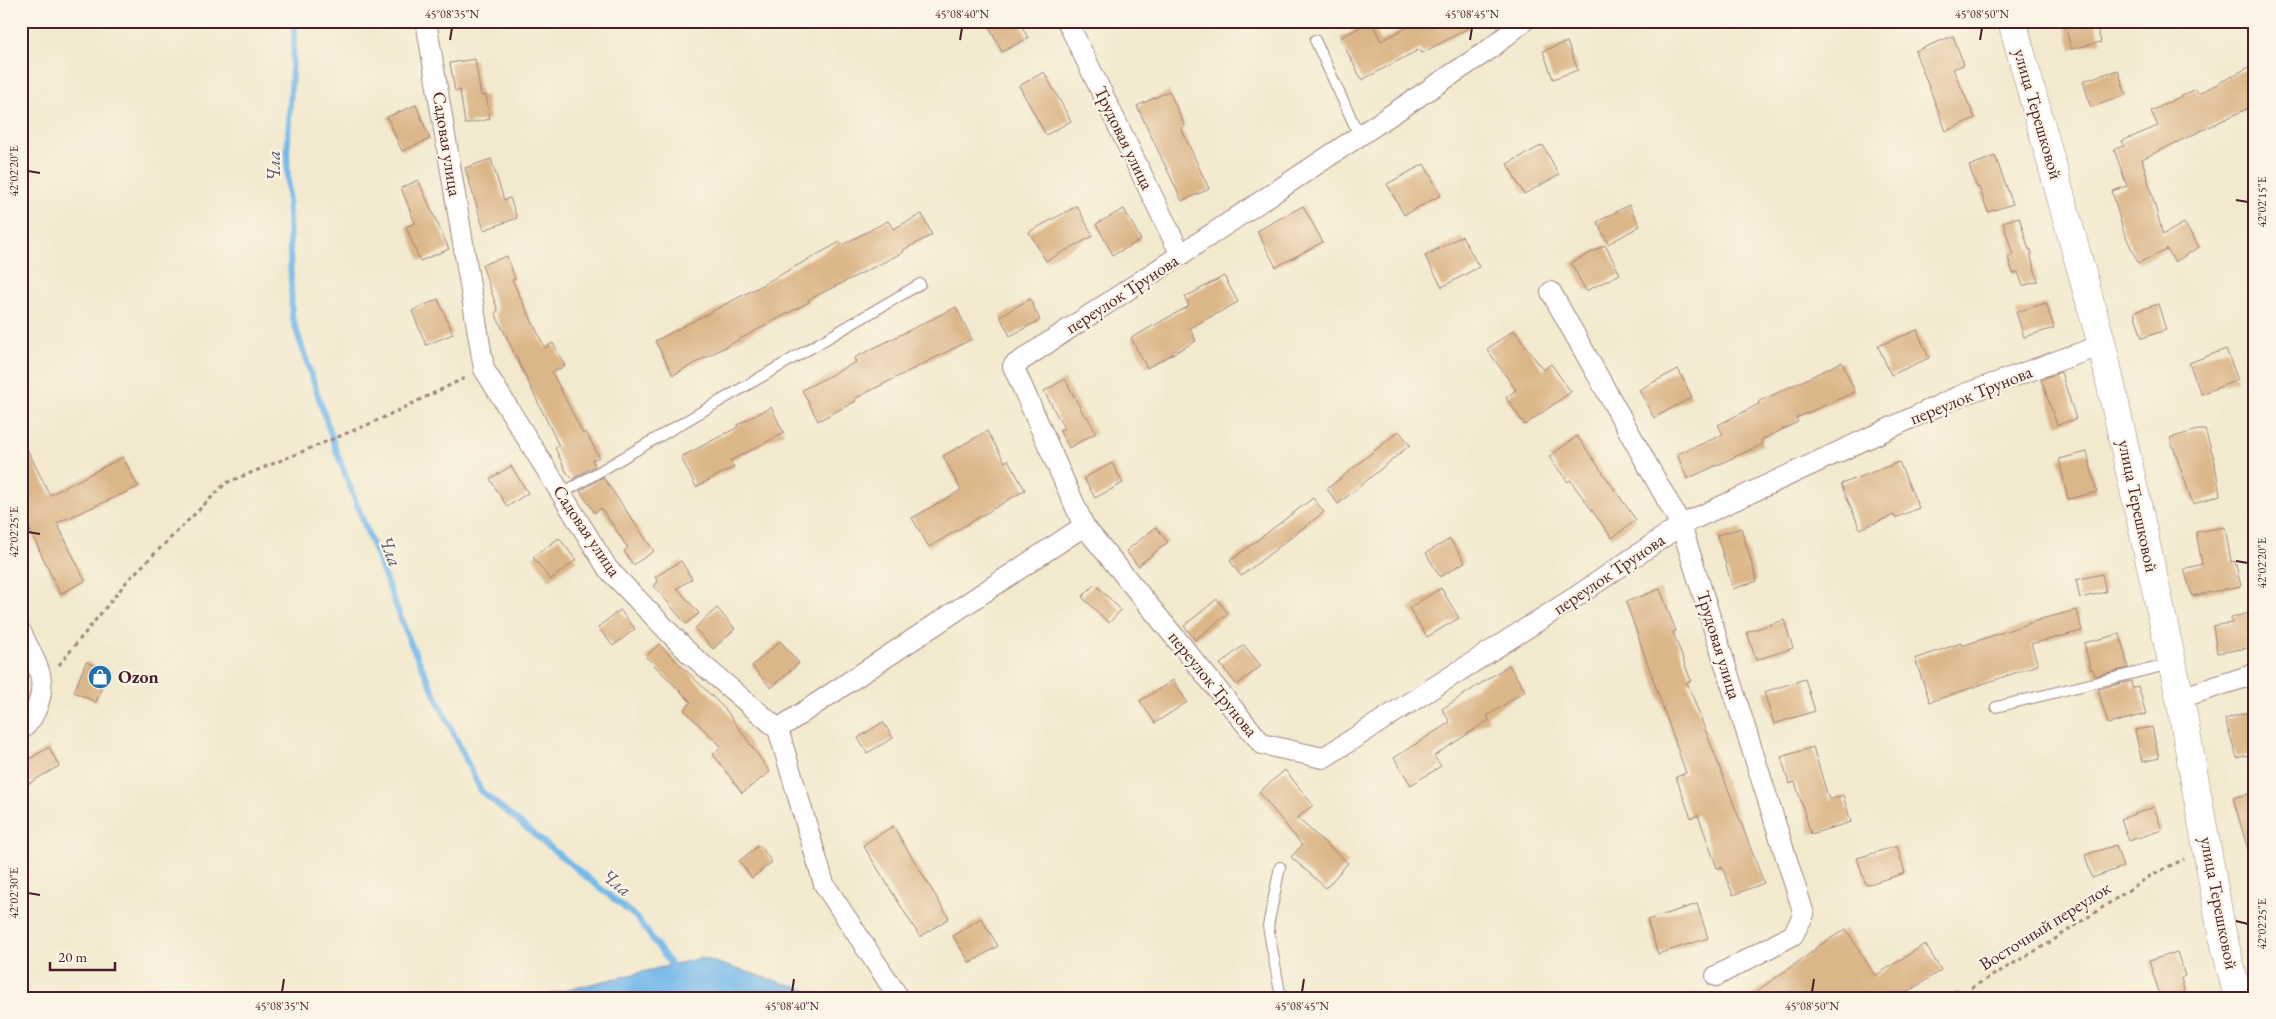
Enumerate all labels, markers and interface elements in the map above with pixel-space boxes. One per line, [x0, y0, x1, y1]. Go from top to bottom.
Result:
text: 45°08'35"N [425, 6, 479, 22]
text: 45°08'40"N [935, 6, 989, 22]
text: 45°08'45"N [1445, 6, 1499, 22]
text: 45°08'50"N [1955, 6, 2009, 22]
street label: улица Терешковой [2009, 46, 2068, 182]
street label: Трудовая улица [1090, 82, 1160, 194]
street label: Садовая улица [428, 90, 467, 199]
text: 42°02'20"E [6, 145, 22, 197]
water label: Чла [261, 150, 286, 182]
text: 42°02'15"E [2254, 176, 2270, 228]
street label: переулок Трунова [1061, 248, 1183, 339]
street label: переулок Трунова [1906, 359, 2036, 430]
street label: улица Терешковой [2113, 438, 2164, 575]
street label: Садовая улица [548, 481, 627, 582]
text: 42°02'25"E [6, 506, 22, 558]
street label: переулок Трунова [1548, 527, 1670, 619]
water label: Чла [373, 532, 408, 570]
text: 42°02'20"E [2254, 537, 2270, 589]
street label: Трудовая улица [1692, 588, 1747, 703]
street label: переулок Трунова [1164, 626, 1264, 742]
shop icon: Ozon [87, 664, 113, 690]
place label: Ozon [118, 665, 159, 688]
street label: улица Терешковой [2195, 835, 2244, 972]
water label: Чла [597, 863, 637, 902]
text: 42°02'30"E [6, 867, 22, 919]
street label: Восточный переулок [1975, 876, 2115, 975]
text: 42°02'25"E [2254, 898, 2270, 950]
scale bar [50, 939, 115, 971]
text: 20 m [58, 947, 87, 966]
text: 45°08'35"N [255, 998, 309, 1014]
text: 45°08'40"N [765, 998, 819, 1014]
text: 45°08'45"N [1275, 998, 1329, 1014]
text: 45°08'50"N [1785, 998, 1839, 1014]

